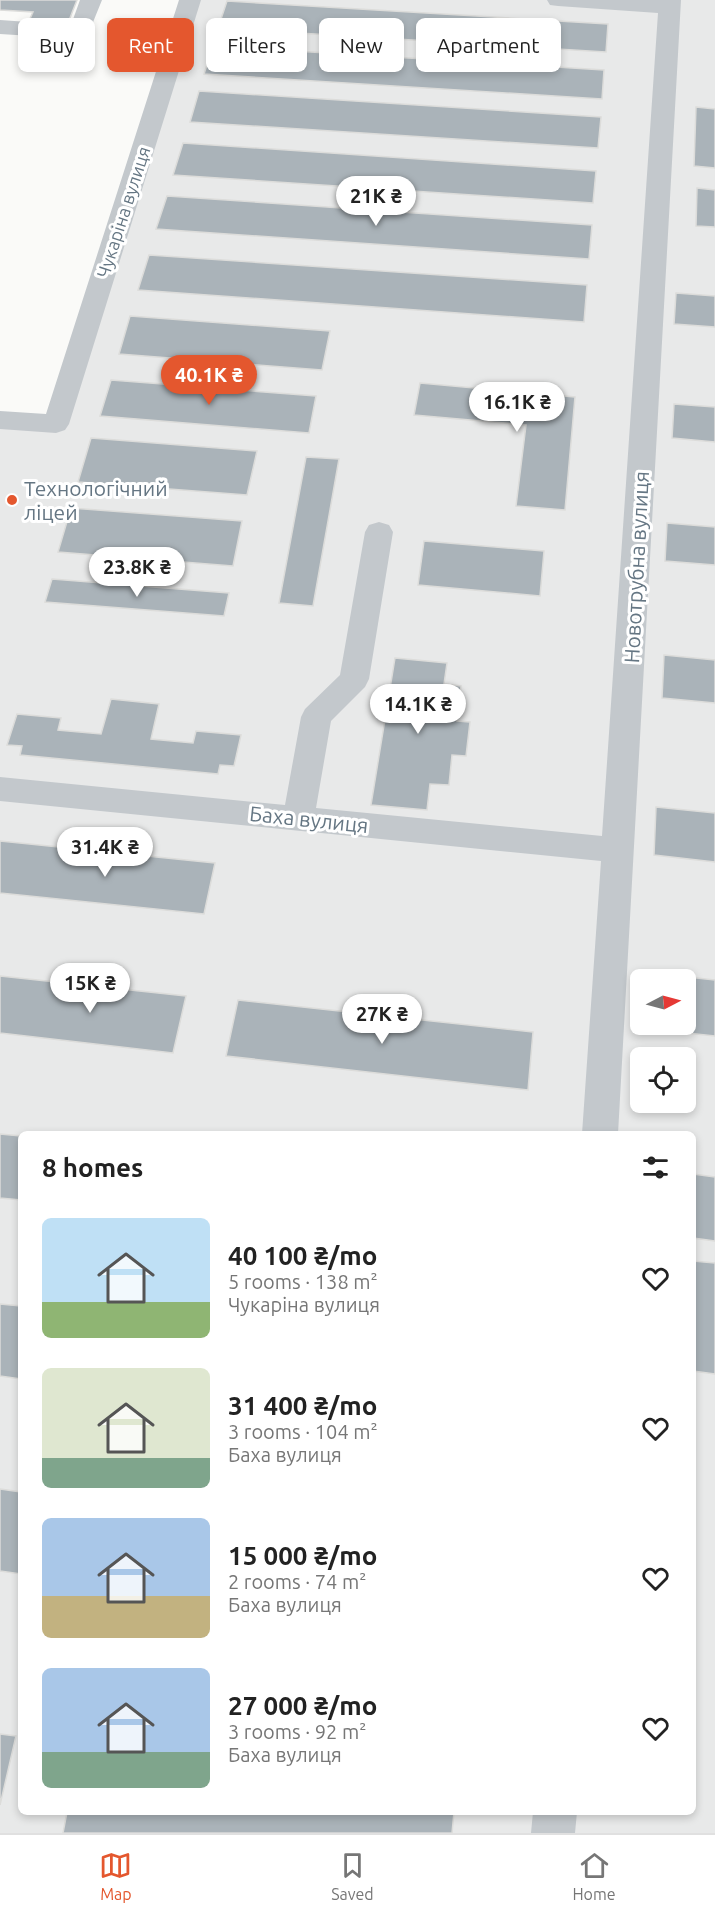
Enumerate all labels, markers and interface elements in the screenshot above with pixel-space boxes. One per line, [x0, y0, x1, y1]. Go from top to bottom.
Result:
chip: Buy [18, 18, 95, 72]
chip: Rent [107, 18, 194, 72]
chip: Filters [206, 18, 307, 72]
chip: New [319, 18, 404, 72]
chip: Apartment [416, 18, 561, 72]
street label: Чукаріна вулиця [92, 144, 154, 280]
pin: 21K ₴ [334, 176, 418, 227]
text: 21K ₴ [350, 184, 402, 207]
pin: 40.1K ₴ [154, 355, 264, 406]
text: 40.1K ₴ [175, 363, 243, 386]
pin: 16.1K ₴ [462, 382, 572, 433]
text: 16.1K ₴ [483, 390, 551, 413]
street label: Новотрубна вулиця [619, 470, 653, 664]
place label: Технологічний ліцей [24, 476, 168, 524]
marker: Технологічний ліцей [5, 493, 19, 507]
pin: 23.8K ₴ [82, 547, 192, 598]
text: 23.8K ₴ [103, 555, 171, 578]
pin: 14.1K ₴ [363, 684, 473, 735]
text: 14.1K ₴ [384, 692, 452, 715]
street label: Баха вулиця [248, 801, 370, 837]
pin: 31.4K ₴ [50, 827, 160, 878]
text: 31.4K ₴ [71, 835, 139, 858]
pin: 15K ₴ [48, 963, 132, 1014]
north arrow [630, 969, 696, 1035]
map controls [630, 969, 696, 1113]
text: 15K ₴ [64, 971, 116, 994]
pin: 27K ₴ [340, 994, 424, 1045]
text: 27K ₴ [356, 1002, 408, 1025]
button: locate [630, 1047, 696, 1113]
icon: filters [639, 1151, 672, 1184]
text: 8 homes [42, 1153, 143, 1182]
text: 40 100 ₴/mo [228, 1241, 377, 1270]
icon: home [90, 1242, 162, 1314]
icon: heart [639, 1262, 672, 1295]
text: 5 rooms · 138 m² [228, 1270, 378, 1293]
text: Чукаріна вулиця [228, 1293, 380, 1316]
text: 31 400 ₴/mo [228, 1391, 377, 1420]
icon: home [90, 1392, 162, 1464]
icon: heart [639, 1412, 672, 1445]
text: 3 rooms · 104 m² [228, 1420, 378, 1443]
text: Баха вулиця [228, 1443, 342, 1466]
text: 15 000 ₴/mo [228, 1541, 377, 1570]
icon: home [90, 1542, 162, 1614]
icon: heart [639, 1562, 672, 1595]
text: 2 rooms · 74 m² [228, 1570, 366, 1593]
text: Баха вулиця [228, 1593, 342, 1616]
text: 27 000 ₴/mo [228, 1691, 377, 1720]
icon: home [90, 1692, 162, 1764]
icon: heart [639, 1712, 672, 1745]
text: 3 rooms · 92 m² [228, 1720, 366, 1743]
text: Баха вулиця [228, 1743, 342, 1766]
tab: Map [99, 1849, 132, 1903]
tab: Saved [331, 1849, 374, 1903]
tab: Home [572, 1849, 616, 1903]

